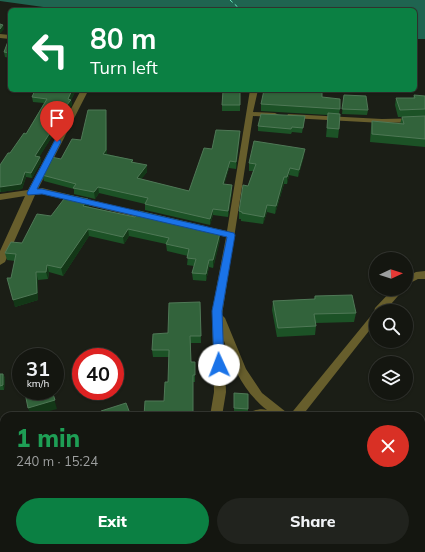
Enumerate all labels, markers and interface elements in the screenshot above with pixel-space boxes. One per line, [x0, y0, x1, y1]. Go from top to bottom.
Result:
text: 80 m [90, 21, 156, 56]
icon: left [24, 24, 76, 76]
text: Turn left [90, 56, 158, 79]
pin [40, 101, 74, 142]
icon: arrive [46, 107, 68, 129]
north arrow [369, 252, 413, 296]
map controls [369, 252, 413, 400]
button: search [369, 304, 413, 348]
position arrow [198, 344, 240, 386]
speed limit sign: 40 [72, 348, 124, 400]
text: 31 [26, 356, 50, 381]
button: layers [369, 356, 413, 400]
text: km/h [27, 377, 49, 390]
text: 1 min [16, 423, 80, 453]
button: close [367, 425, 409, 467]
text: 240 m · 15:24 [16, 453, 98, 469]
button: Exit [16, 498, 209, 544]
button: Share [217, 498, 409, 544]

